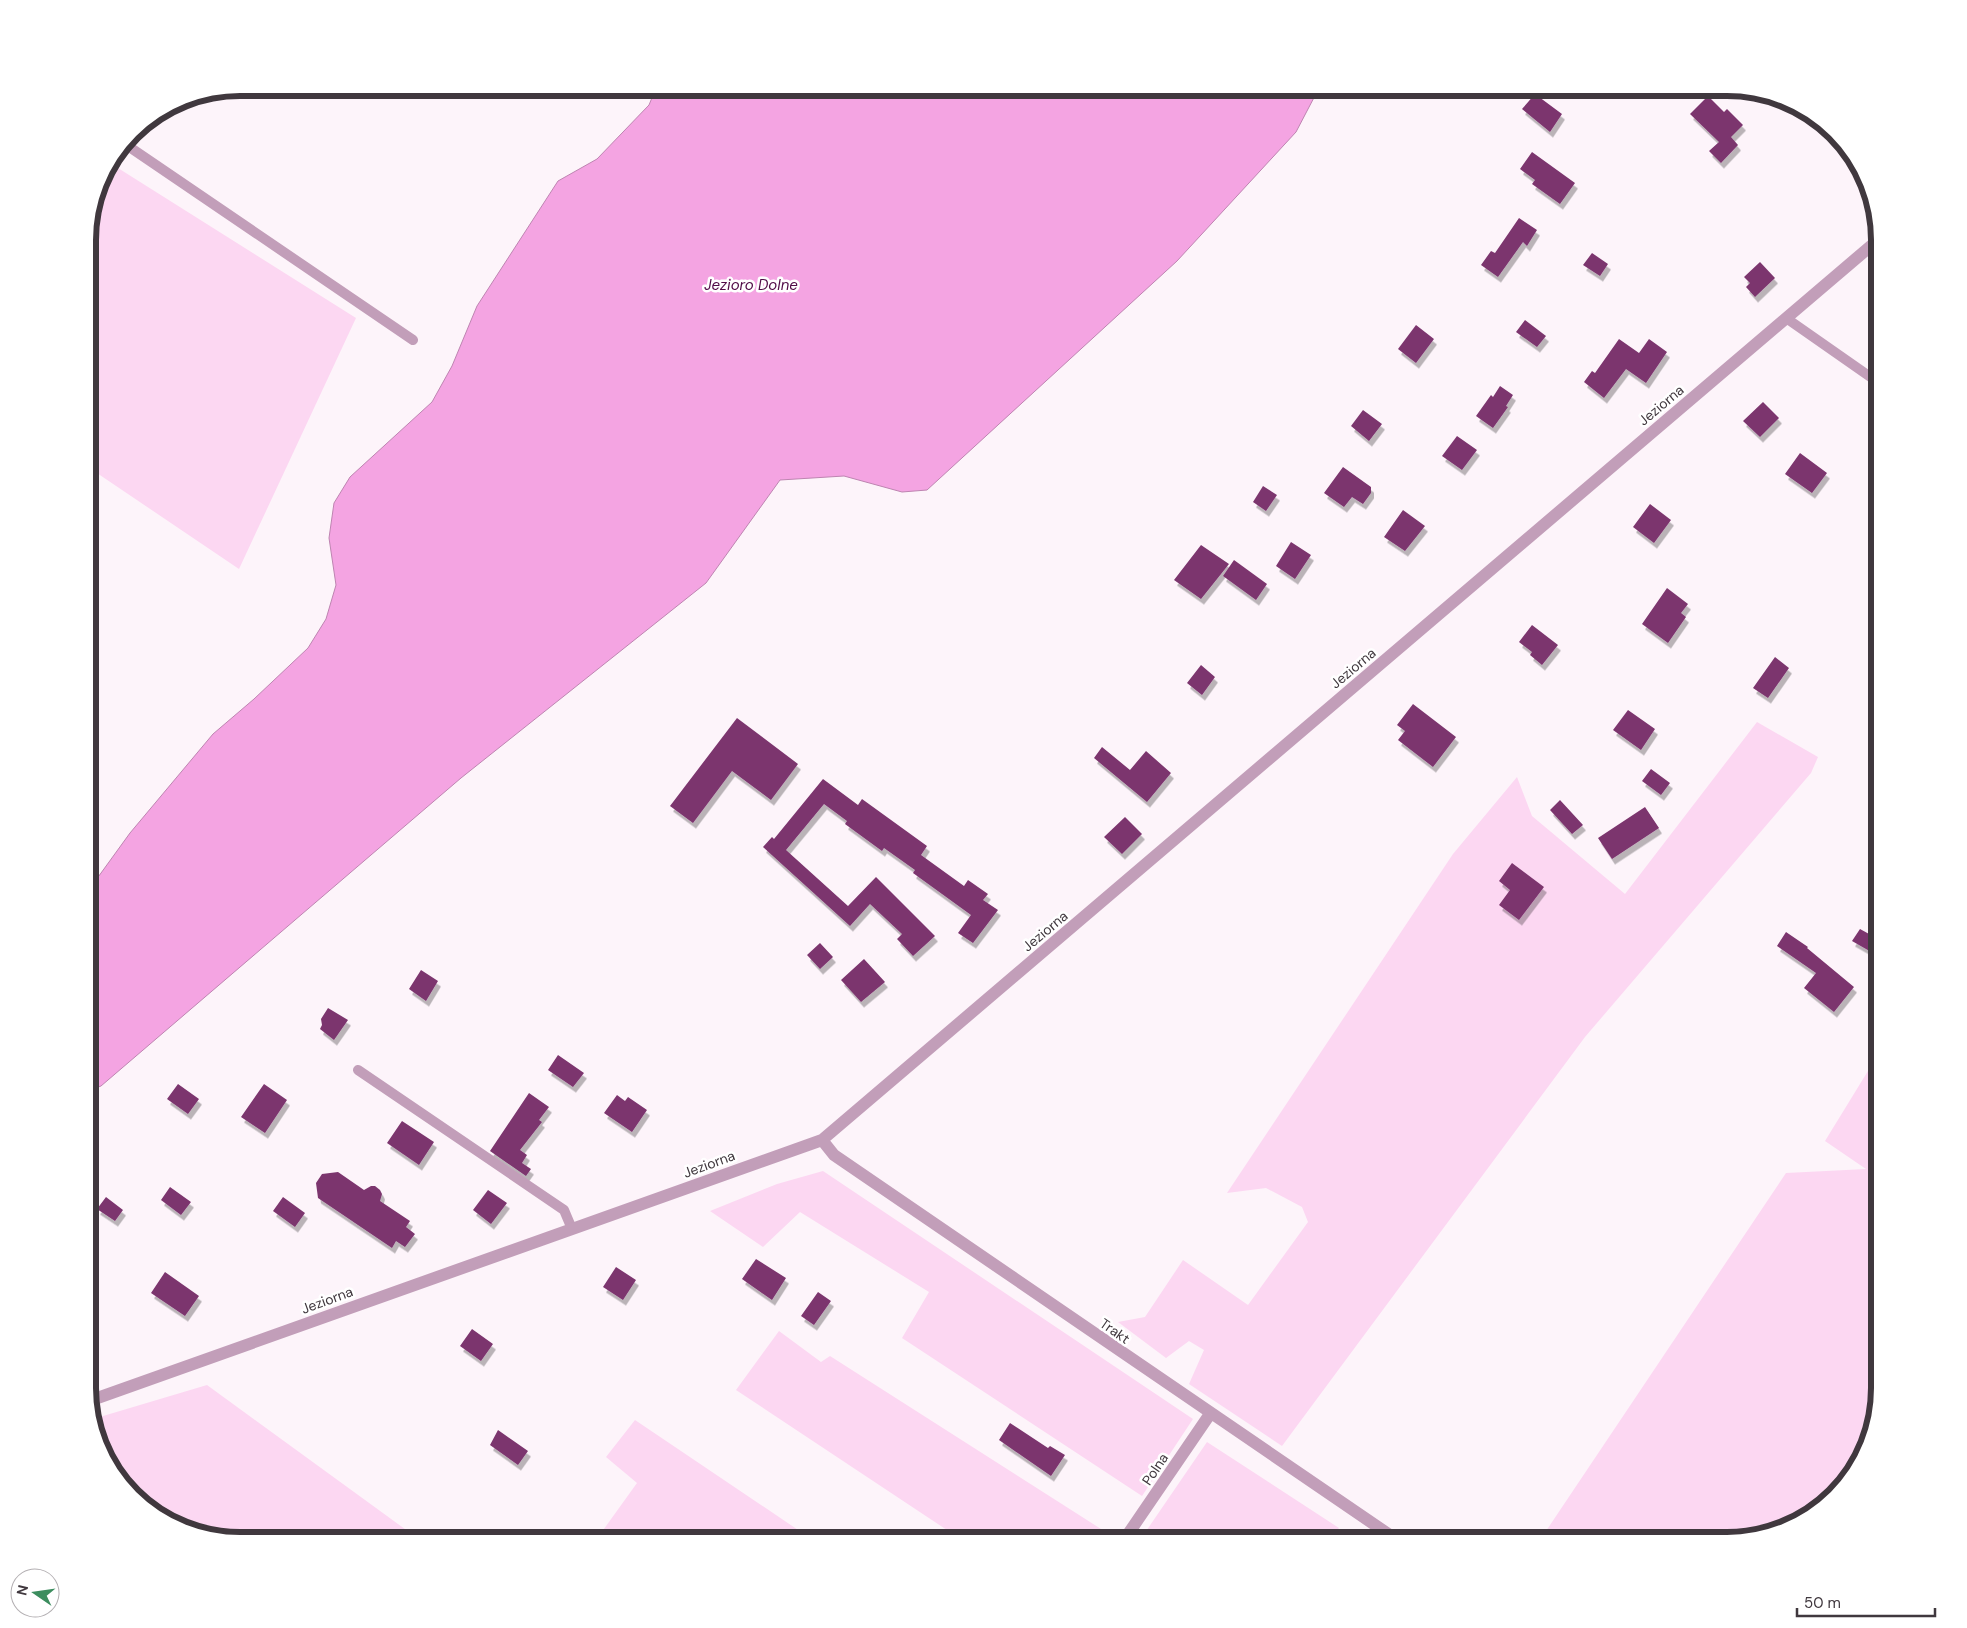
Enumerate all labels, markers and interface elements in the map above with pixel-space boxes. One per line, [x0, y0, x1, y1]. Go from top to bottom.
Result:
water label: Jezioro Dolne [704, 275, 798, 295]
street label: Jeziorna [1635, 381, 1687, 429]
street label: Jeziorna [1327, 644, 1379, 692]
street label: Jeziorna [1019, 907, 1071, 955]
street label: Jeziorna [681, 1146, 737, 1182]
street label: Jeziorna [299, 1282, 355, 1318]
street label: Trakt [1097, 1314, 1133, 1348]
street label: Polna [1138, 1450, 1172, 1488]
north arrow [10, 1568, 60, 1618]
text: N [12, 1583, 32, 1597]
scale bar [1797, 1586, 1934, 1618]
text: 50 m [1804, 1593, 1841, 1613]

